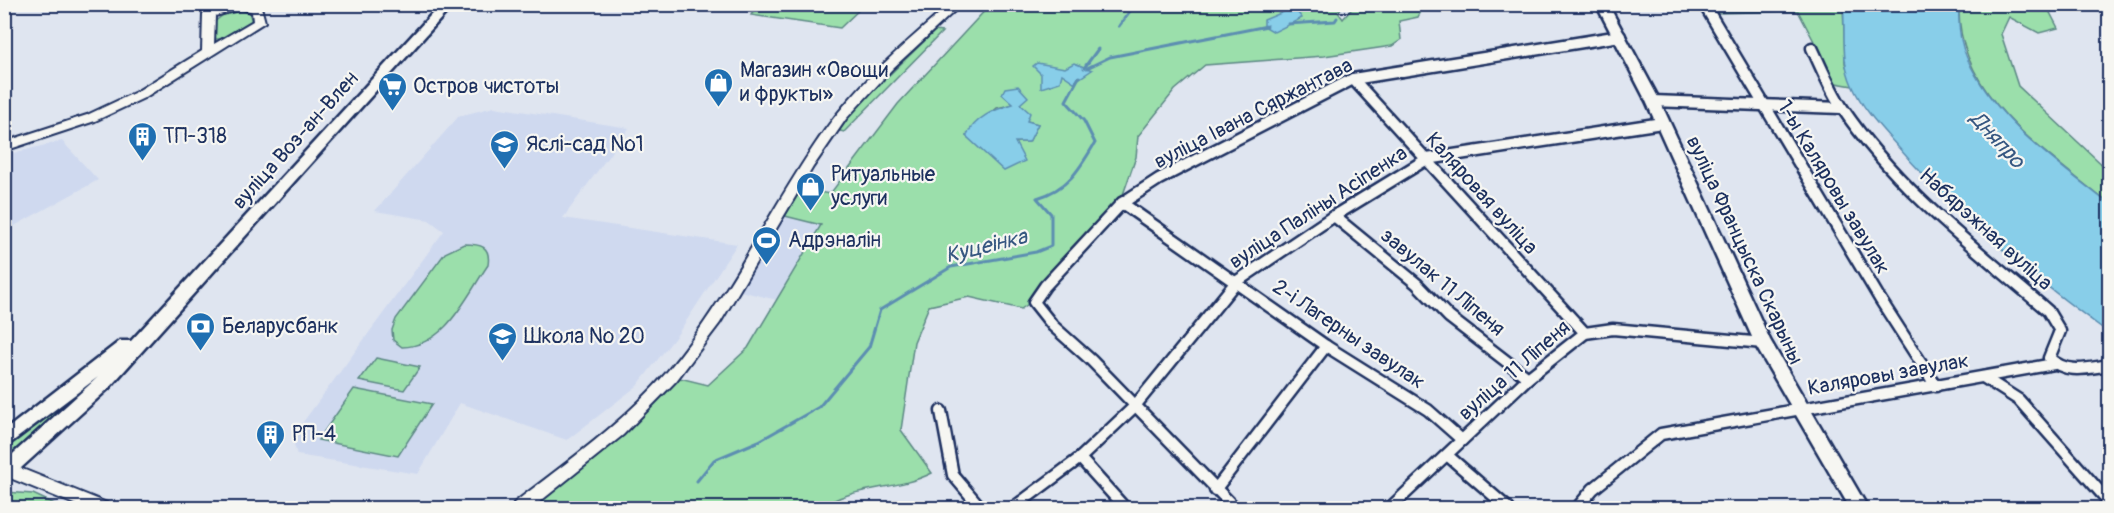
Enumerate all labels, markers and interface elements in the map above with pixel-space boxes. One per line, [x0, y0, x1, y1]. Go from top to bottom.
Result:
street label: вуліца Івана Сяржантава [1149, 52, 1357, 175]
place label: Магазин «Овощи и фрукты» [740, 57, 888, 108]
street label: вуліца Воз-ан-Влен [226, 66, 365, 215]
shop icon: Магазин «Овощи и фрукты» [703, 66, 735, 108]
supermarket icon: Остров чистоты [376, 70, 408, 112]
place label: Остров чистоты [413, 73, 559, 100]
street label: 1-ы Каляровы завулак [1771, 95, 1896, 279]
water label: Дняпро [1963, 105, 2032, 176]
building icon: ТП-318 [126, 120, 158, 162]
place label: ТП-318 [163, 123, 227, 150]
street label: Каляровая вуліца [1420, 127, 1544, 260]
school or university icon: Яслі-сад №1 [489, 128, 521, 170]
place label: Яслі-сад №1 [526, 131, 644, 158]
street label: вуліца Францыска Скарыны [1680, 132, 1809, 369]
street label: вуліца Паліны Асіпенка [1224, 140, 1413, 275]
place label: Ритуальные услуги [830, 161, 936, 212]
street label: Набярэжная вуліца [1913, 162, 2058, 297]
shop icon: Ритуальные услуги [794, 170, 826, 212]
water label: Куцеінка [943, 222, 1032, 270]
street label: завулак 11 Ліпеня [1375, 223, 1510, 342]
sports icon: Адрэналін [751, 224, 783, 266]
place label: Адрэналін [788, 227, 881, 254]
street label: 2-і Лагерны завулак [1267, 273, 1430, 396]
bank icon: Беларусбанк [185, 310, 217, 352]
place label: Беларусбанк [222, 313, 339, 340]
street label: вуліца 11 Ліпеня [1453, 314, 1576, 427]
school or university icon: Школа № 20 [487, 320, 519, 362]
place label: Школа № 20 [524, 323, 645, 350]
street label: Каляровы завулак [1805, 347, 1971, 402]
building icon: РП-4 [255, 418, 287, 460]
place label: РП-4 [292, 421, 336, 448]

